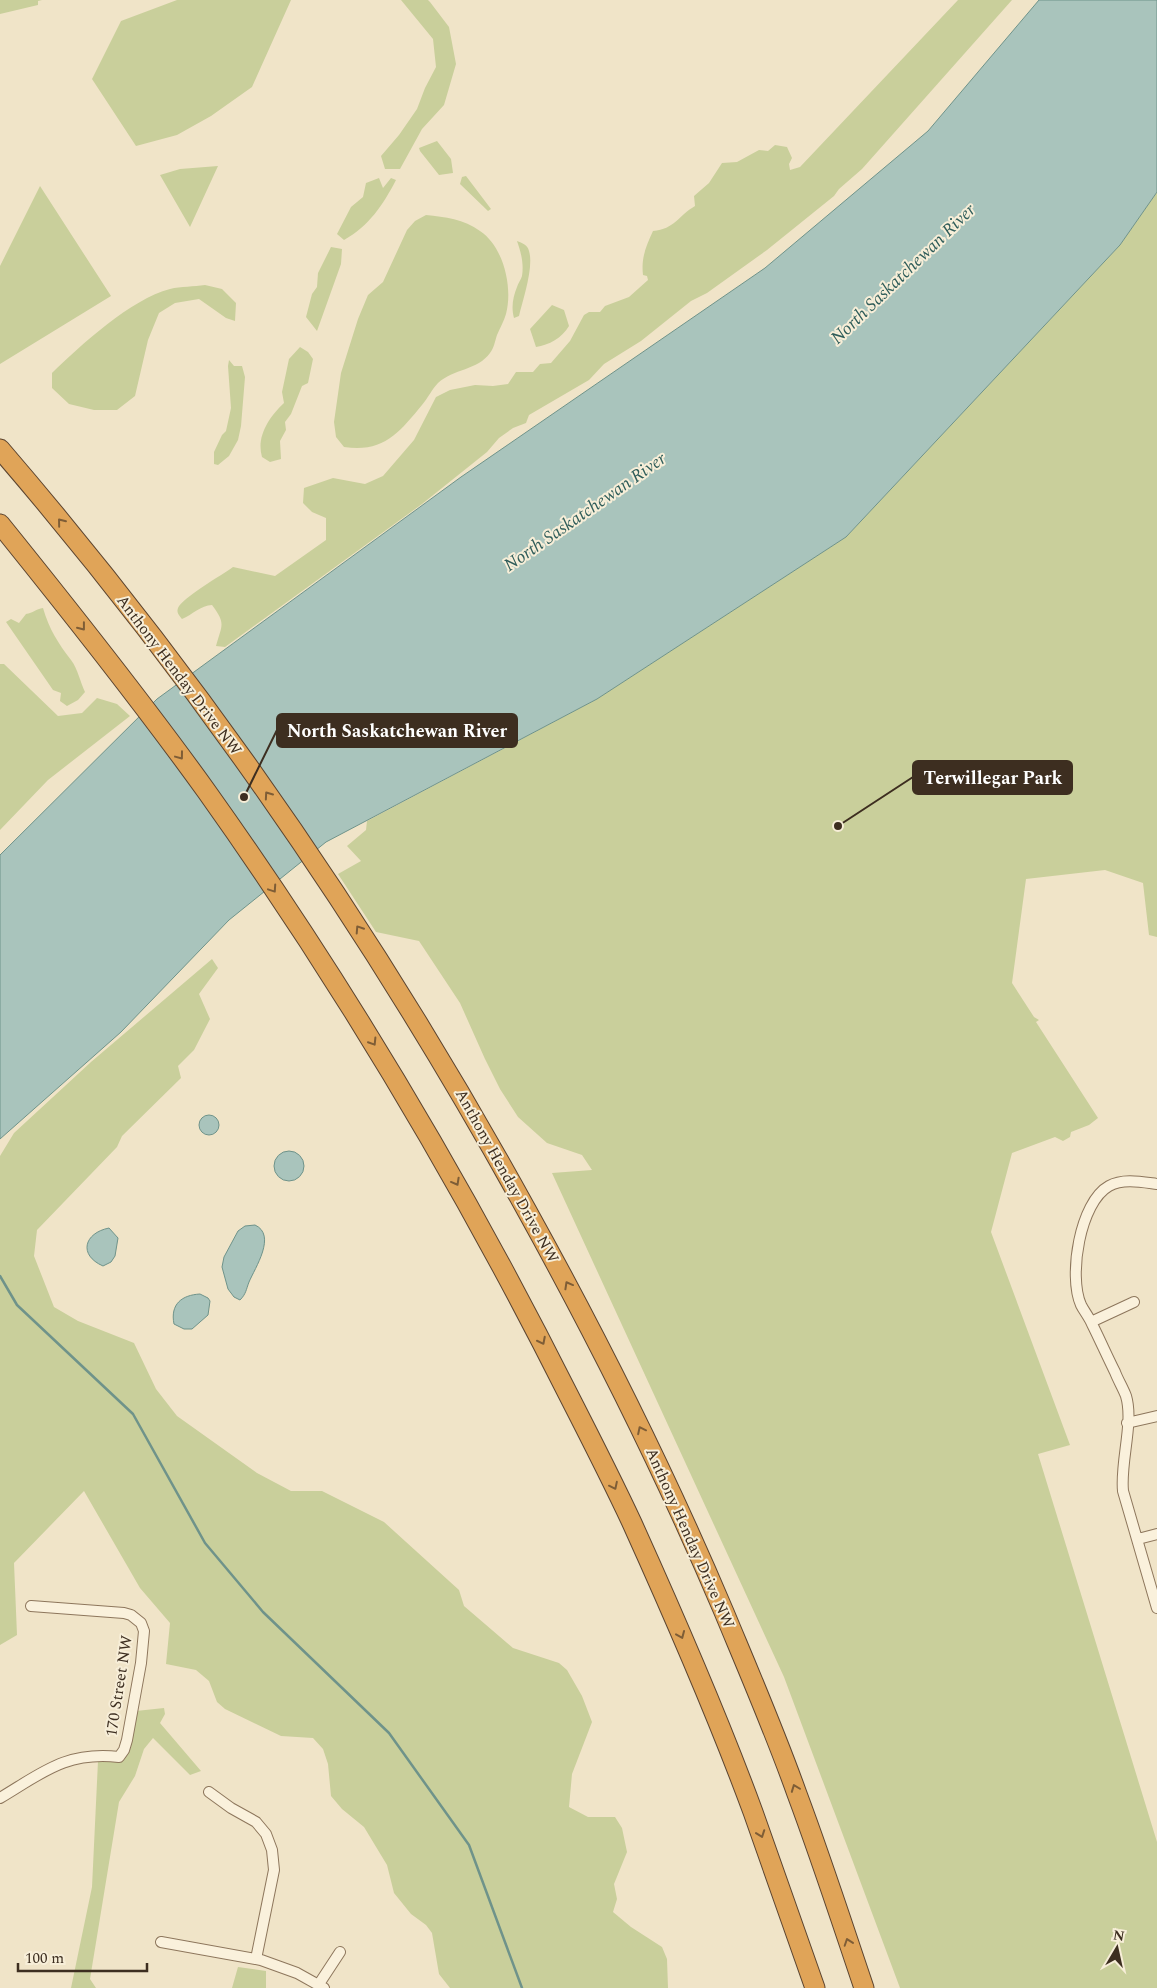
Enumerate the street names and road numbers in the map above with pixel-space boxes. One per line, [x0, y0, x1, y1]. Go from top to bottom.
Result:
street label: Anthony Henday Drive NW [111, 590, 248, 761]
street label: Anthony Henday Drive NW [449, 1085, 565, 1268]
street label: Anthony Henday Drive NW [639, 1444, 741, 1633]
street label: 170 Street NW [99, 1633, 139, 1738]

